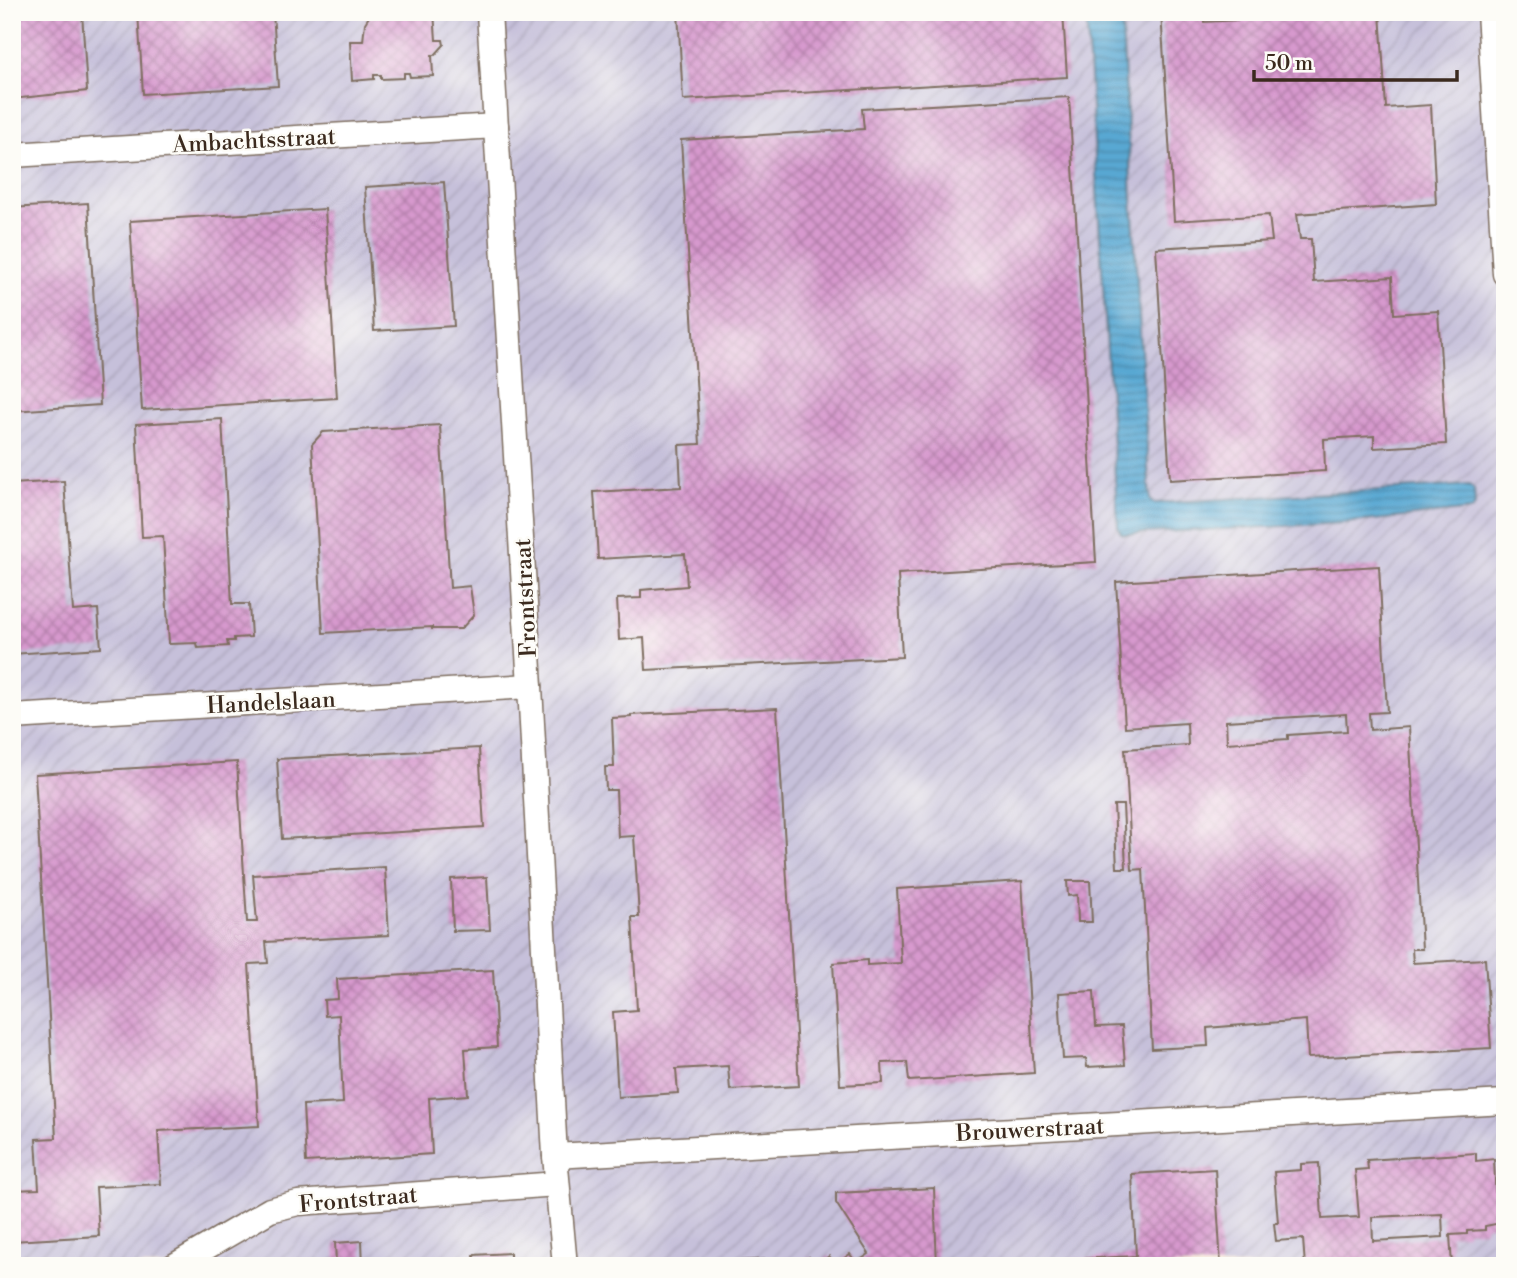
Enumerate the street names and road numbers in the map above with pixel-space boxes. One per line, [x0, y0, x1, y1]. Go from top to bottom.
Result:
street label: Ambachtsstraat [171, 123, 337, 159]
street label: Frontstraat [509, 538, 543, 658]
street label: Handelslaan [206, 686, 337, 720]
street label: Brouwerstraat [954, 1112, 1105, 1148]
street label: Frontstraat [298, 1181, 419, 1219]

